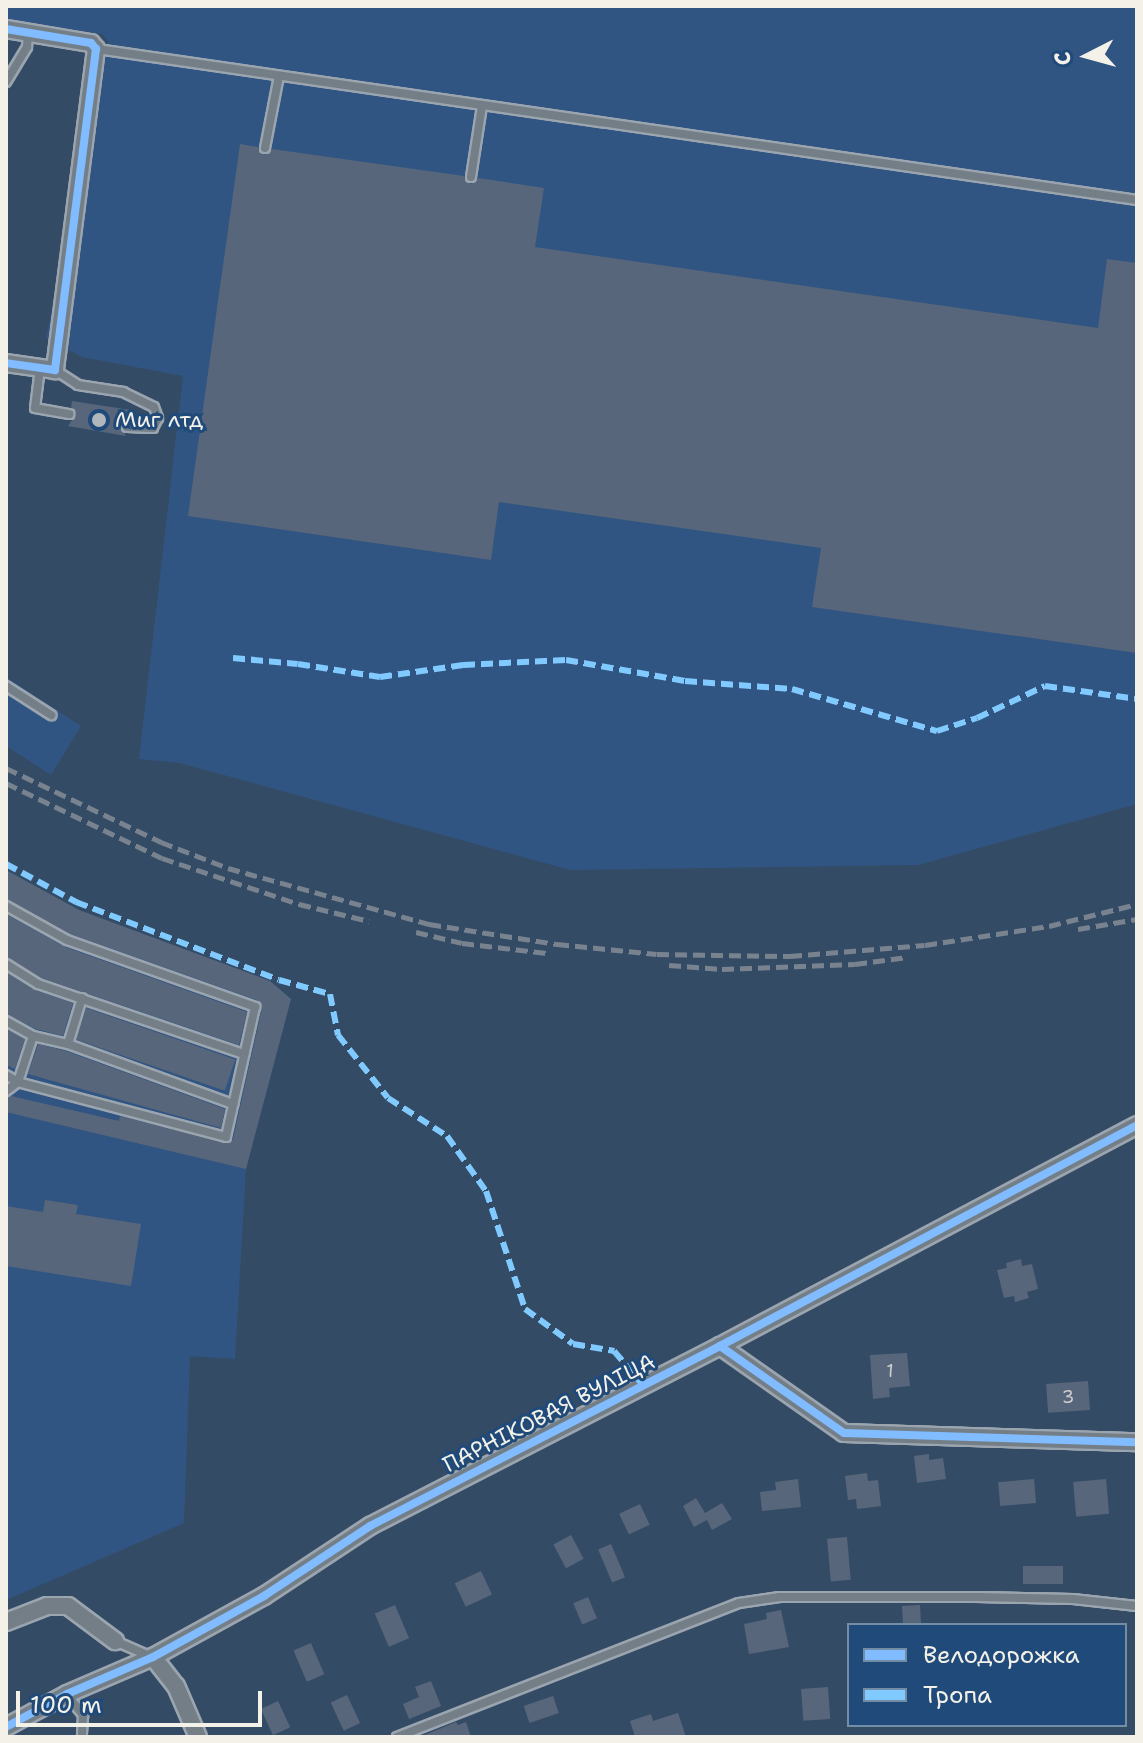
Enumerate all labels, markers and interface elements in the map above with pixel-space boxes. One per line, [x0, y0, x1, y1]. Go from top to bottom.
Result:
north arrow [1047, 16, 1127, 96]
text: С [1048, 50, 1078, 67]
place label: Миг лтд [115, 407, 203, 433]
marker: Миг лтд [90, 411, 108, 429]
street label: ПАРНІКОВАЯ ВУЛІЦА [439, 1348, 659, 1478]
house number: 1 [886, 1360, 894, 1382]
house number: 3 [1062, 1386, 1074, 1408]
legend [847, 1623, 1127, 1727]
text: Велодорожка [923, 1639, 1080, 1671]
scale bar [20, 1675, 266, 1725]
text: Тропа [923, 1679, 992, 1711]
text: 100 m [30, 1689, 102, 1721]

